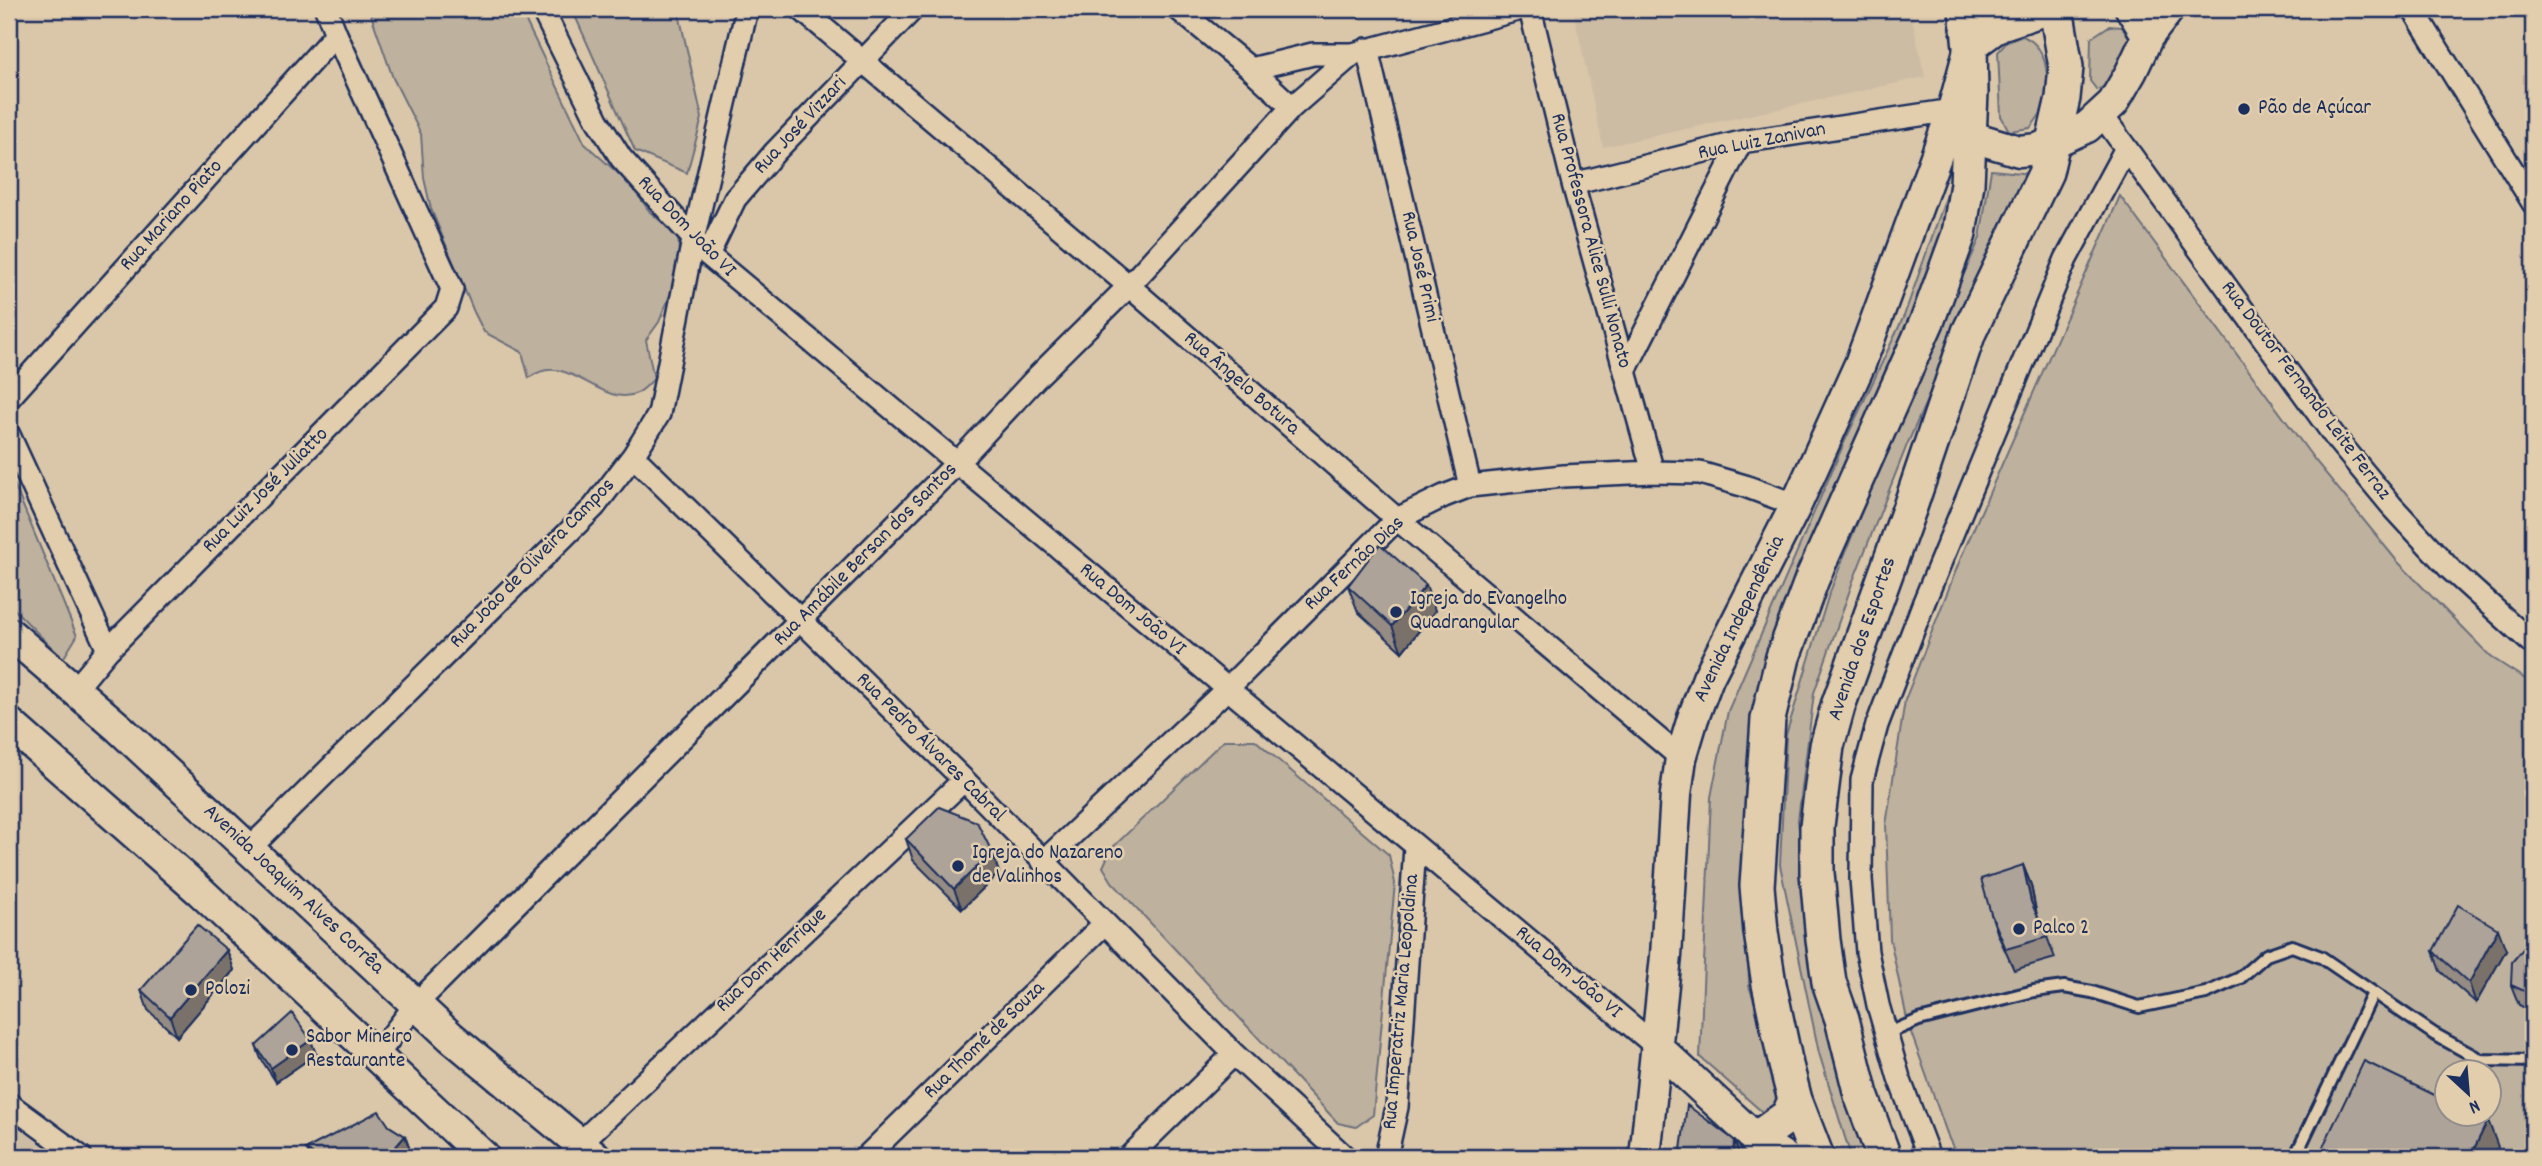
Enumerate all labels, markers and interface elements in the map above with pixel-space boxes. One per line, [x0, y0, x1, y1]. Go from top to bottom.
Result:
street label: Rua José Vizzari [747, 70, 855, 182]
place label: Pão de Açúcar [2258, 94, 2371, 124]
marker: Pão de Açúcar [2236, 101, 2252, 117]
street label: Rua Professora Alice Sulli Nonato [1541, 110, 1639, 372]
street label: Rua Luiz Zanivan [1696, 115, 1828, 169]
street label: Rua Mariano Piato [113, 153, 231, 279]
street label: Rua Dom João VI [630, 169, 743, 285]
street label: Rua José Primi [1392, 209, 1446, 326]
street label: Rua Doutor Fernando Leite Ferraz [2212, 275, 2398, 507]
street label: Rua Ângelo Botura [1176, 325, 1307, 444]
street label: Rua Luiz José Juliatto [196, 421, 336, 561]
street label: Rua Amábile Bersan dos Santos [767, 456, 965, 654]
street label: Rua João de Oliveira Campos [443, 472, 623, 656]
street label: Rua Fernão Dias [1298, 509, 1412, 619]
street label: Avenida Independência [1687, 530, 1794, 707]
street label: Avenida dos Esportes [1821, 553, 1905, 725]
street label: Rua Dom João VI [1072, 556, 1192, 664]
place label: Igreja do Evangelho Quadrangular [1410, 585, 1567, 639]
marker: Igreja do Evangelho Quadrangular [1388, 604, 1404, 620]
street label: Rua Pedro Álvares Cabral [848, 666, 1012, 830]
street label: Avenida Joaquim Alves Corrêa [196, 798, 391, 983]
place label: Igreja do Nazareno de Valinhos [972, 839, 1123, 893]
marker: Igreja do Nazareno de Valinhos [950, 858, 966, 874]
street label: Rua Imperatriz Maria Leopoldina [1376, 872, 1428, 1131]
street label: Rua Dom Henrique [710, 901, 834, 1021]
place label: Palco 2 [2033, 914, 2089, 944]
street label: Rua Dom João VI [1508, 919, 1628, 1027]
marker: Palco 2 [2011, 921, 2027, 937]
street label: Rua Thomé de Souza [917, 974, 1053, 1107]
place label: Polozi [205, 975, 250, 1005]
marker: Polozi [183, 982, 199, 998]
place label: Sabor Mineiro Restaurante [306, 1023, 412, 1077]
marker: Sabor Mineiro Restaurante [284, 1042, 300, 1058]
north arrow [2434, 1058, 2504, 1128]
text: N [2464, 1091, 2484, 1119]

